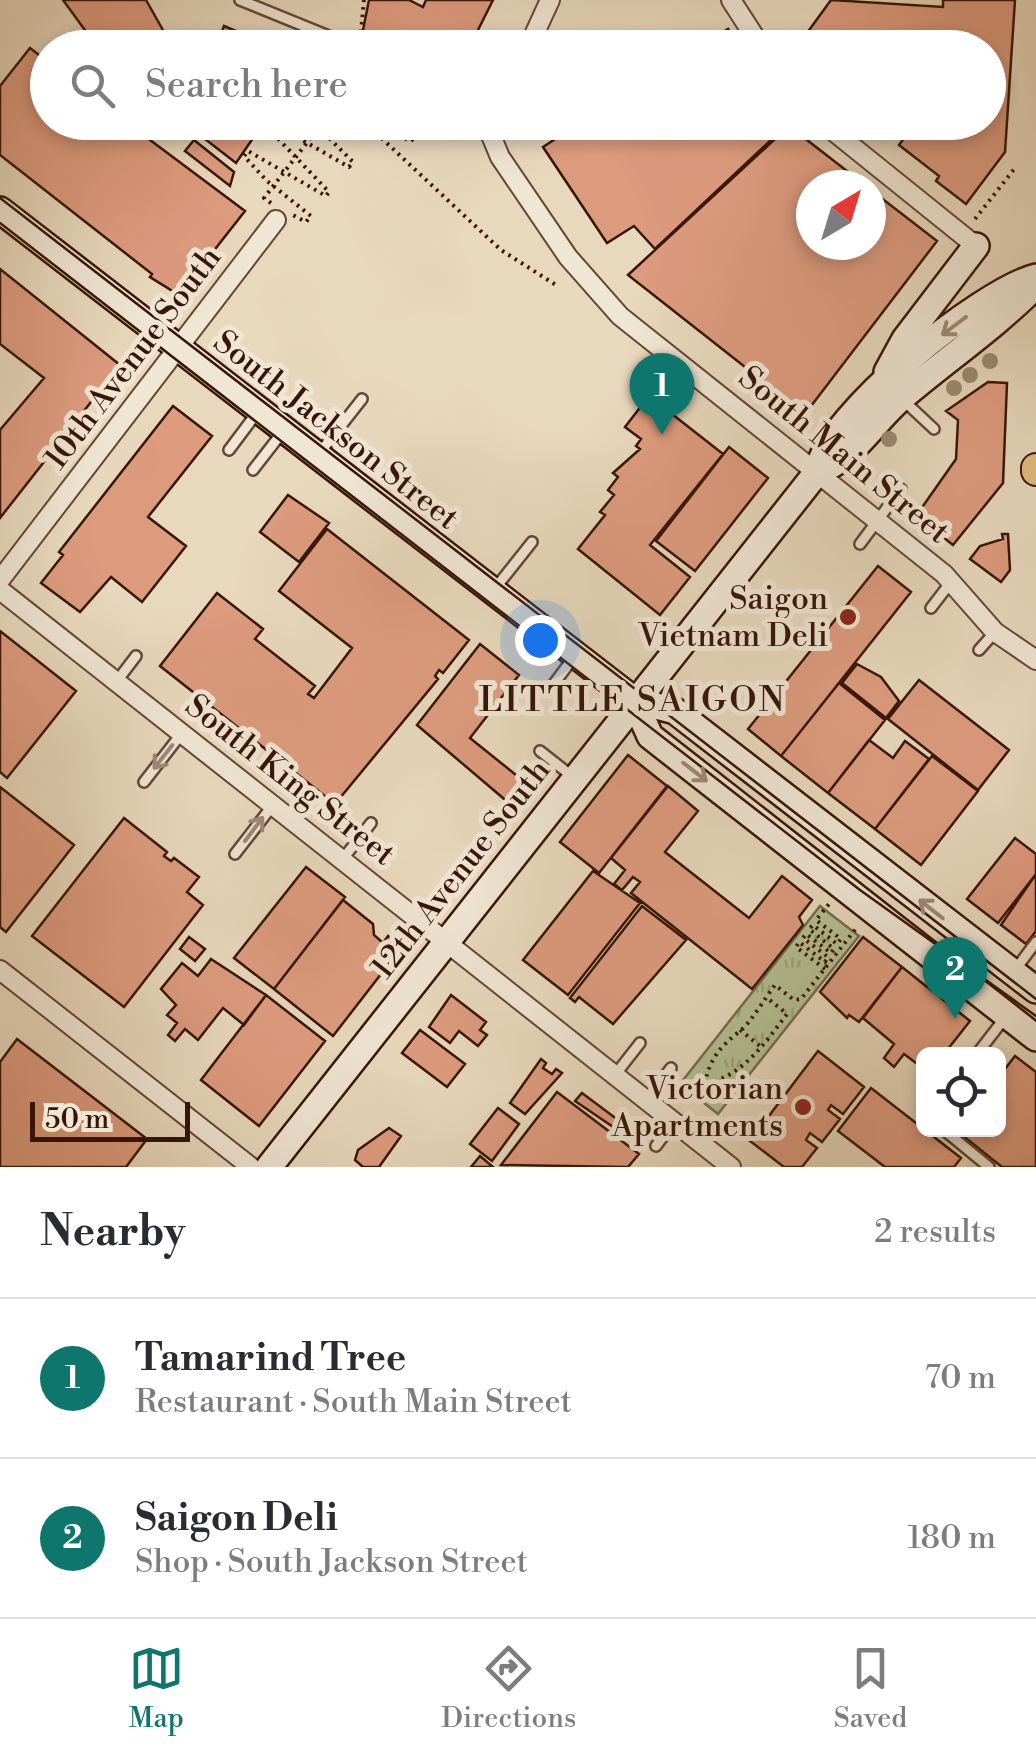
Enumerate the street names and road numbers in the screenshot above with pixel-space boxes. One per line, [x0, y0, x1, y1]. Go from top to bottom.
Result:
street label: 10th Avenue South [36, 239, 230, 477]
street label: South Jackson Street [205, 322, 467, 538]
street label: South Main Street [731, 358, 957, 552]
street label: South King Street [177, 686, 403, 874]
street label: 12th Avenue South [363, 751, 559, 987]

